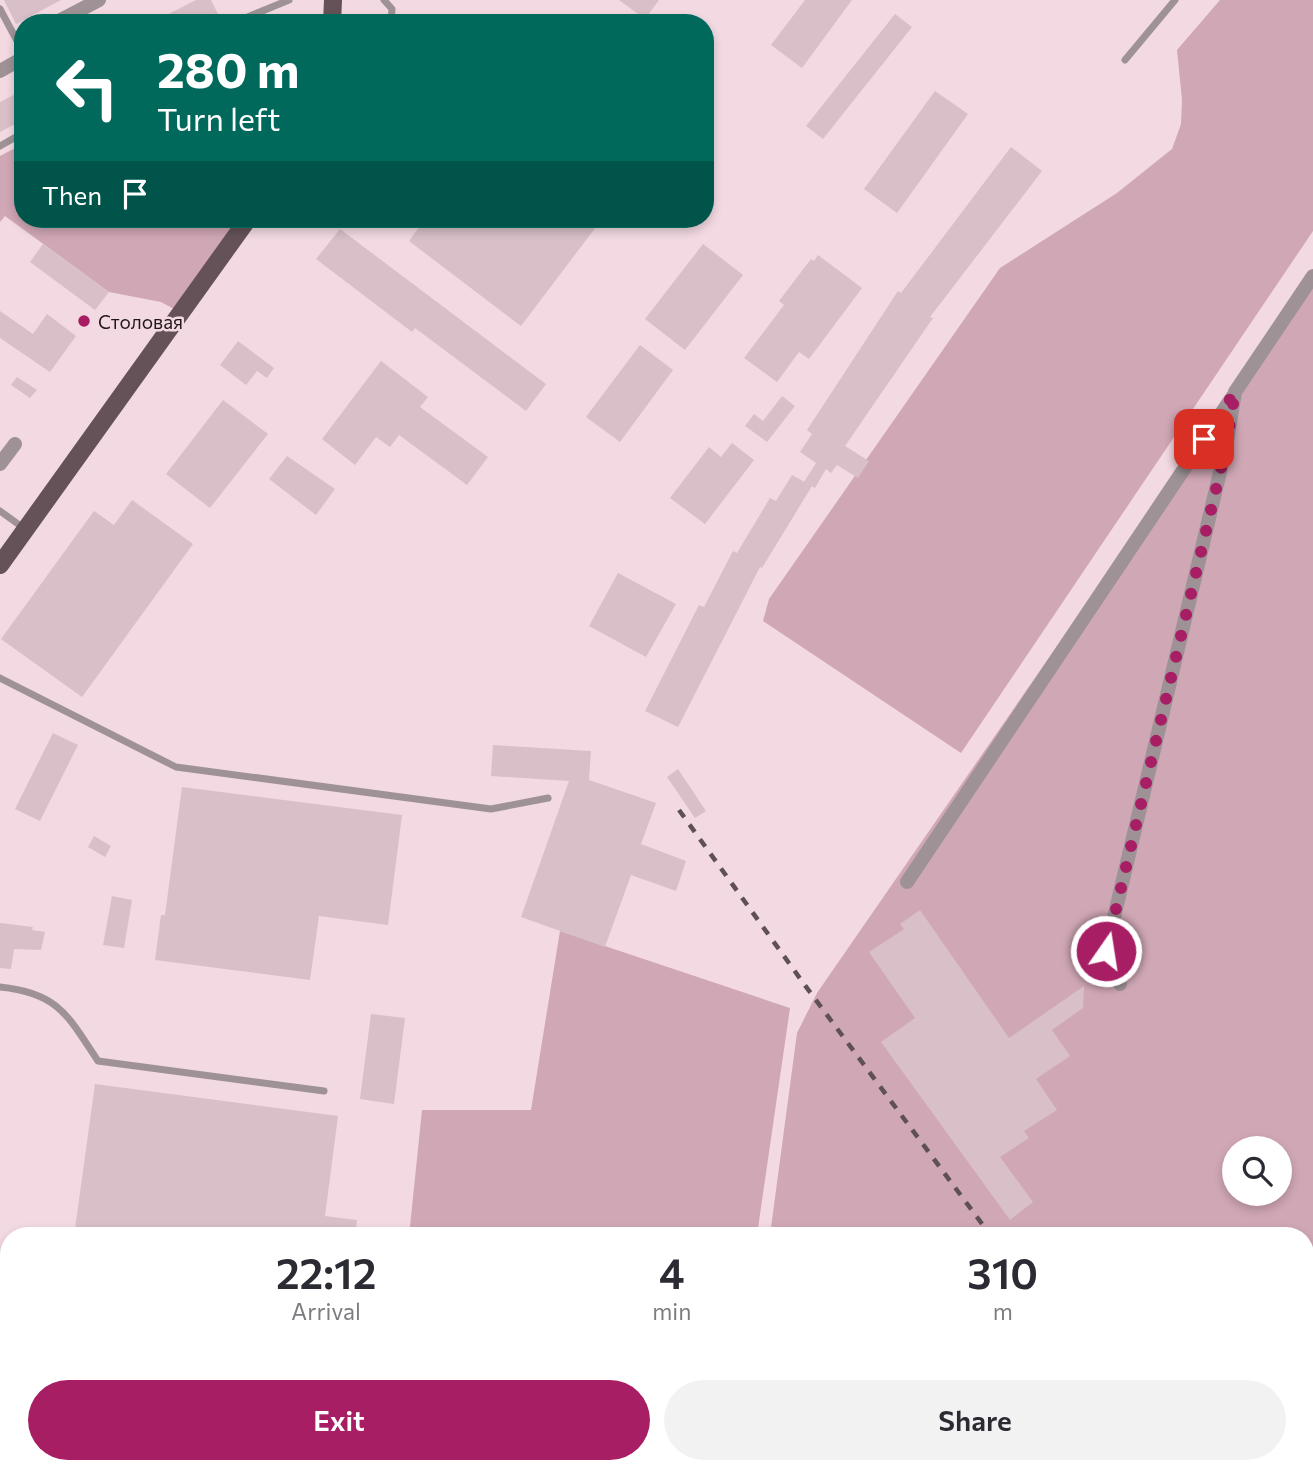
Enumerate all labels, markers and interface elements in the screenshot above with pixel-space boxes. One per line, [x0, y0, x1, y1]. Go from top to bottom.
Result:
text: 280 m [157, 38, 300, 98]
icon: left [42, 42, 133, 133]
text: Turn left [157, 98, 281, 138]
icon: arrive [116, 175, 154, 213]
text: Then [42, 179, 102, 210]
place label: Столовая [98, 310, 183, 333]
marker: Столовая [76, 313, 92, 329]
pin [1174, 409, 1234, 469]
icon: arrive [1185, 420, 1223, 458]
position arrow [1069, 914, 1143, 988]
map controls [1222, 1136, 1292, 1206]
button: search [1222, 1136, 1292, 1206]
text: 22:12 [276, 1246, 376, 1298]
text: 4 [659, 1246, 685, 1298]
text: 310 [967, 1246, 1038, 1298]
text: Arrival [291, 1297, 361, 1325]
text: min [652, 1297, 691, 1325]
text: m [993, 1297, 1013, 1325]
button: Exit [28, 1380, 650, 1460]
button: Share [664, 1380, 1286, 1460]

